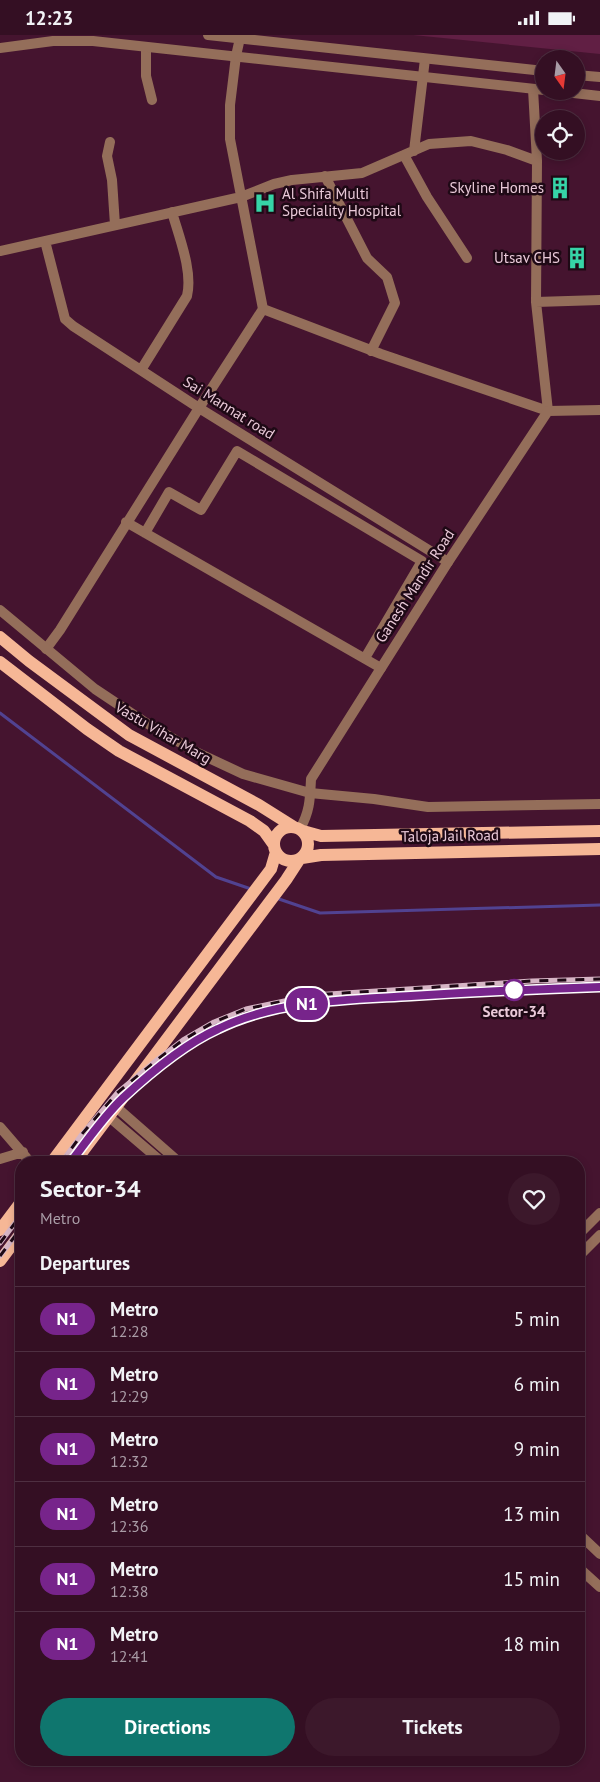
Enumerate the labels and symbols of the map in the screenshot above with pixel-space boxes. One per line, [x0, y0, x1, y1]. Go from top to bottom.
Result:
north arrow [535, 50, 585, 100]
building icon: Skyline Homes [547, 175, 573, 201]
place label: Skyline Homes [449, 178, 544, 197]
place label: Al Shifa Multi Speciality Hospital [282, 184, 402, 220]
hospital icon: Al Shifa Multi Speciality Hospital [252, 190, 278, 216]
building icon: Utsav CHS [564, 245, 590, 271]
place label: Utsav CHS [494, 248, 560, 267]
street label: Sai Mannat road [180, 372, 279, 443]
street label: Ganesh Mandir Road [371, 525, 458, 646]
street label: Vastu Vihar Marg [111, 697, 215, 768]
street label: Taloja Jail Road [401, 825, 499, 846]
marker: Sector-34 [503, 979, 525, 1001]
line badge: N1 [284, 988, 330, 1020]
place label: Sector-34 [483, 1002, 546, 1021]

